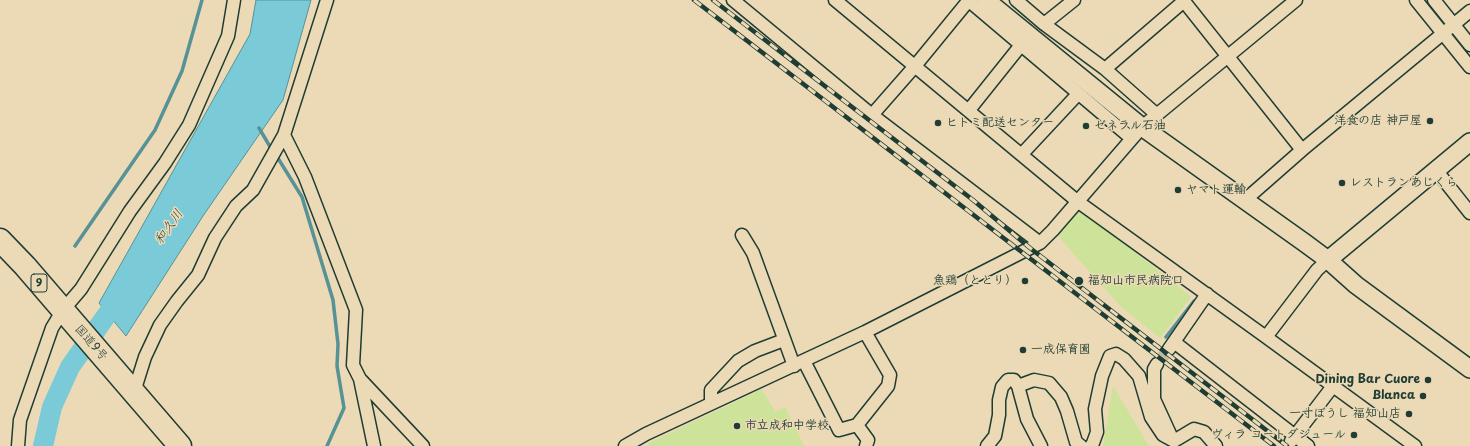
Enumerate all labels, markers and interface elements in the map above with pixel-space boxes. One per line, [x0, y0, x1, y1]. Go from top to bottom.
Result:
place label: 洋食の店 神戸屋 [1334, 114, 1422, 128]
place label: ヒトミ配送センター [946, 116, 1054, 130]
marker: 洋食の店 神戸屋 [1425, 116, 1435, 126]
marker: ヒトミ配送センター [933, 118, 943, 128]
place label: ゼネラル石油 [1094, 119, 1166, 133]
marker: ゼネラル石油 [1081, 121, 1091, 131]
place label: レストランあじくら [1350, 176, 1458, 190]
marker: レストランあじくら [1337, 178, 1347, 188]
place label: ヤマト運輸 [1186, 183, 1246, 197]
marker: ヤマト運輸 [1173, 185, 1183, 195]
water label: 和久川 [151, 207, 187, 247]
road number: 9 [31, 274, 47, 292]
place label: 魚鶏（ととり） [933, 274, 1017, 288]
place label: 福知山市民病院口 [1088, 274, 1184, 288]
marker: 福知山市民病院口 [1073, 275, 1085, 287]
marker: 魚鶏（ととり） [1020, 276, 1030, 286]
street label: 国道9号 [71, 322, 111, 364]
place label: 一成保育園 [1031, 343, 1091, 357]
marker: 一成保育園 [1018, 345, 1028, 355]
place label: Dining Bar Cuore [1315, 373, 1420, 387]
marker: Dining Bar Cuore [1423, 375, 1433, 385]
place label: Blanca [1372, 389, 1415, 403]
marker: Blanca [1418, 391, 1428, 401]
place label: 一寸ぼうし 福知山店 [1289, 407, 1401, 421]
marker: 一寸ぼうし 福知山店 [1404, 409, 1414, 419]
place label: 市立成和中学校 [745, 419, 829, 433]
marker: 市立成和中学校 [732, 421, 742, 431]
place label: ヴィラ コートダジュール [1210, 428, 1346, 442]
marker: ヴィラ コートダジュール [1349, 430, 1359, 440]

